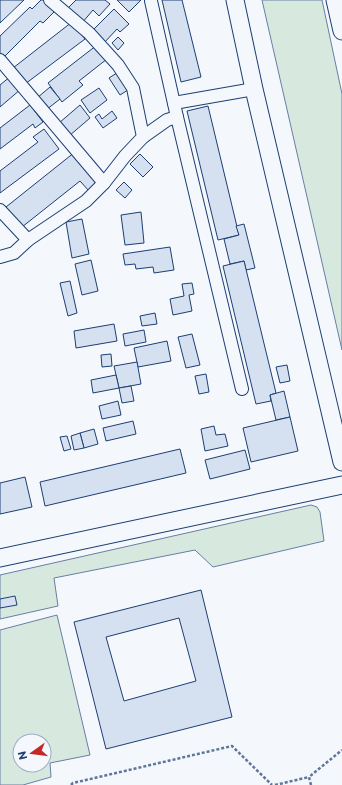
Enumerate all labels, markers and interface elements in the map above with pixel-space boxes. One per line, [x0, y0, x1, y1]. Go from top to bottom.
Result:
north arrow [12, 733, 52, 773]
text: N [15, 750, 29, 761]

